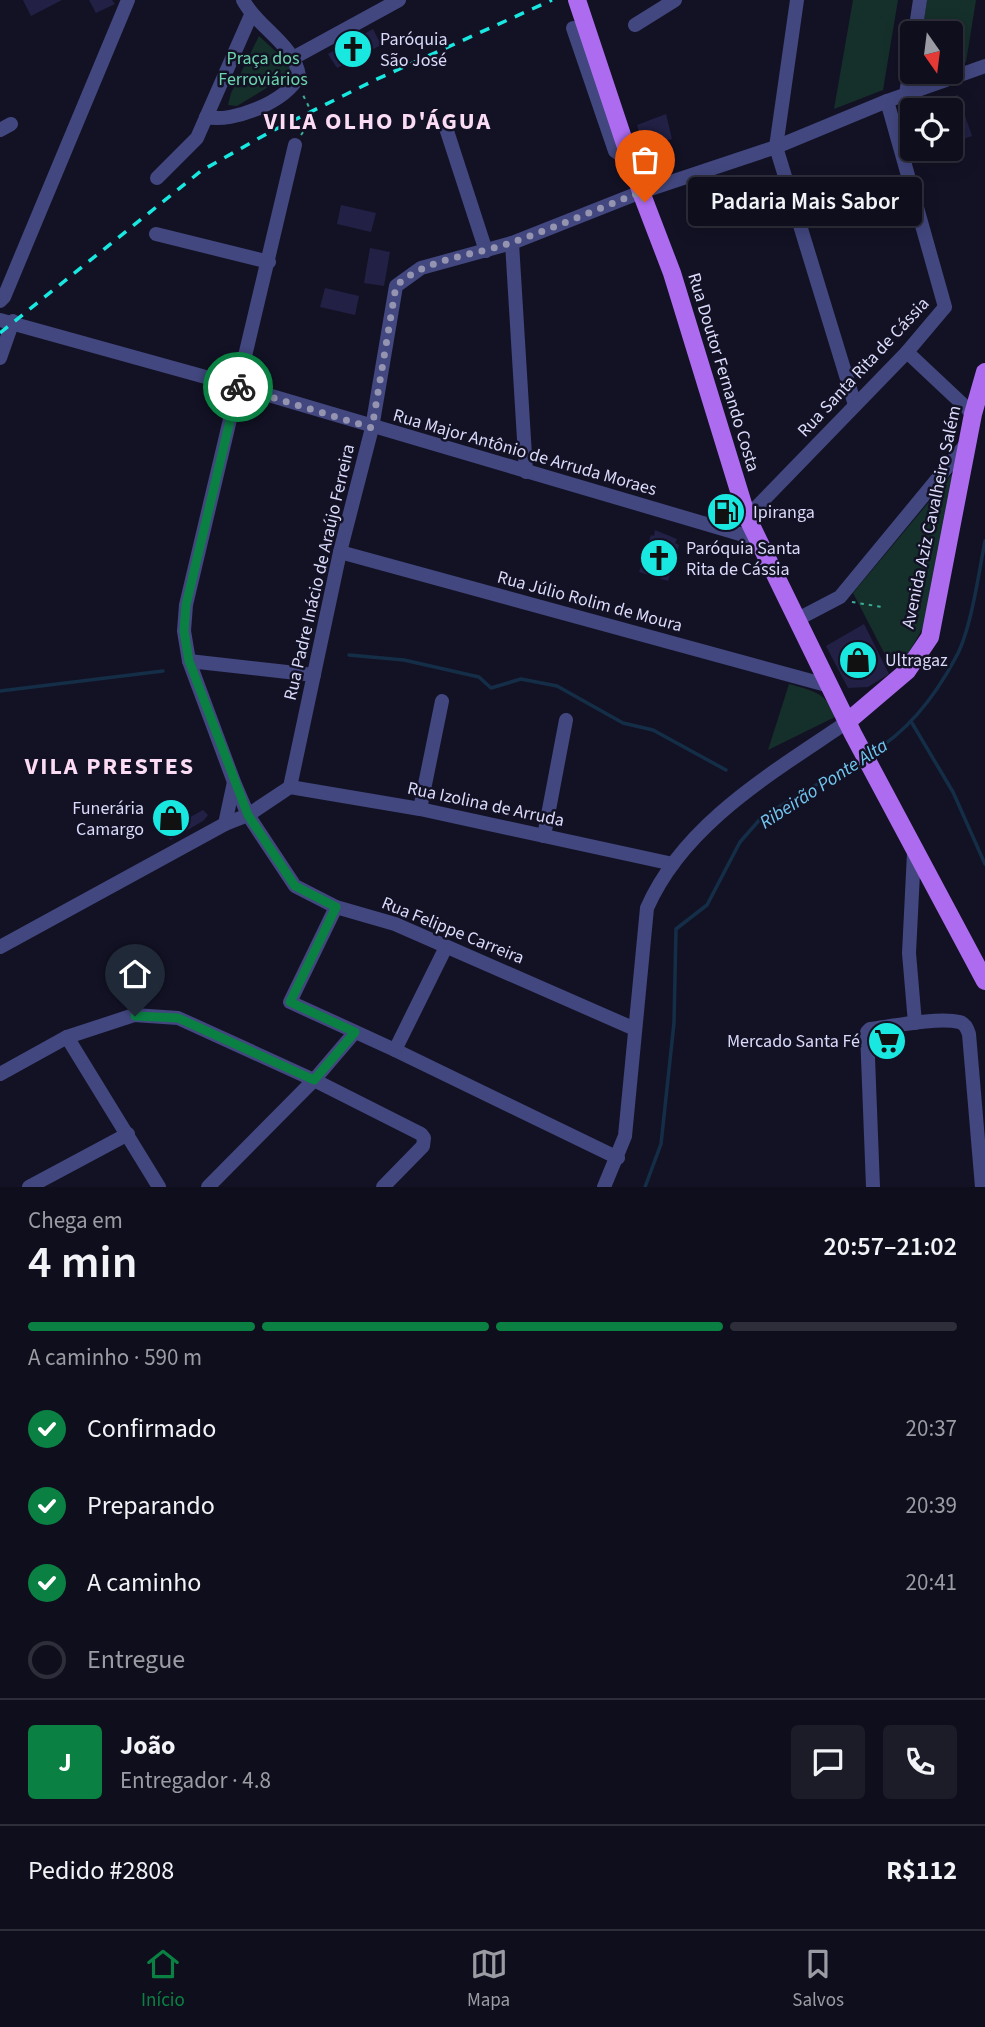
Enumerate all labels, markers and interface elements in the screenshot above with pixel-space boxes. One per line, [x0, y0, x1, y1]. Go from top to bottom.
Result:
north arrow [900, 21, 962, 84]
map controls [900, 21, 963, 161]
place label: Paróquia São José [380, 27, 448, 73]
church icon: Paróquia São José [332, 28, 374, 70]
park label: Praça dos Ferroviários [218, 46, 308, 92]
button: locate [900, 98, 963, 161]
district label: VILA OLHO D'ÁGUA [263, 104, 492, 139]
pin [615, 130, 675, 202]
icon: bag [626, 141, 664, 179]
callout: Padaria Mais Sabor [687, 178, 922, 227]
text: Padaria Mais Sabor [711, 185, 899, 218]
street label: Rua Doutor Fernando Costa [681, 270, 766, 475]
street label: Rua Santa Rita de Cássia [792, 292, 935, 443]
courier [203, 352, 273, 422]
icon: bike [219, 368, 257, 406]
street label: Rua Major Antônio de Arruda Moraes [390, 403, 660, 502]
street label: Avenida Aziz Cavalheiro Salém [896, 403, 967, 631]
street label: Rua Padre Inácio de Araújo Ferreira [278, 441, 361, 703]
fuel station icon: Ipiranga [705, 491, 747, 533]
place label: Ipiranga [753, 500, 815, 525]
place label: Paróquia Santa Rita de Cássia [686, 536, 801, 582]
church icon: Paróquia Santa Rita de Cássia [638, 537, 680, 579]
street label: Rua Júlio Rolim de Moura [494, 565, 685, 638]
shop icon: Ultragaz [837, 639, 879, 681]
place label: Ultragaz [885, 648, 948, 673]
water label: Ribeirão Ponte Alta [754, 733, 893, 836]
district label: VILA PRESTES [24, 749, 195, 784]
street label: Rua Izolina de Arruda [405, 776, 567, 833]
place label: Funerária Camargo [72, 796, 144, 842]
shop icon: Funerária Camargo [150, 797, 192, 839]
street label: Rua Felippe Carreira [378, 890, 528, 970]
pin [105, 944, 165, 1016]
icon: home [116, 955, 154, 993]
supermarket icon: Mercado Santa Fé [866, 1020, 908, 1062]
place label: Mercado Santa Fé [727, 1029, 860, 1054]
text: Chega em [28, 1204, 123, 1237]
text: 20:57–21:02 [824, 1228, 957, 1265]
text: 4 min [28, 1230, 137, 1295]
text: A caminho · 590 m [28, 1341, 202, 1374]
icon: check [28, 1410, 66, 1448]
text: Confirmado [87, 1410, 216, 1447]
text: 20:37 [906, 1412, 957, 1445]
icon: check [28, 1487, 66, 1525]
text: Preparando [87, 1487, 215, 1524]
text: 20:39 [906, 1489, 957, 1522]
icon: check [28, 1564, 66, 1602]
text: A caminho [87, 1564, 201, 1601]
text: 20:41 [906, 1566, 957, 1599]
text: Entregue [87, 1641, 185, 1678]
button: chat [791, 1725, 865, 1799]
button: phone [883, 1725, 957, 1799]
text: João [120, 1727, 176, 1764]
text: J [58, 1744, 72, 1781]
text: Entregador · 4.8 [120, 1764, 271, 1797]
text: Pedido #2808 [28, 1852, 174, 1889]
text: R$112 [886, 1852, 957, 1889]
tab: Início [141, 1945, 185, 2014]
tab: Mapa [467, 1945, 510, 2014]
tab: Salvos [792, 1945, 844, 2014]

